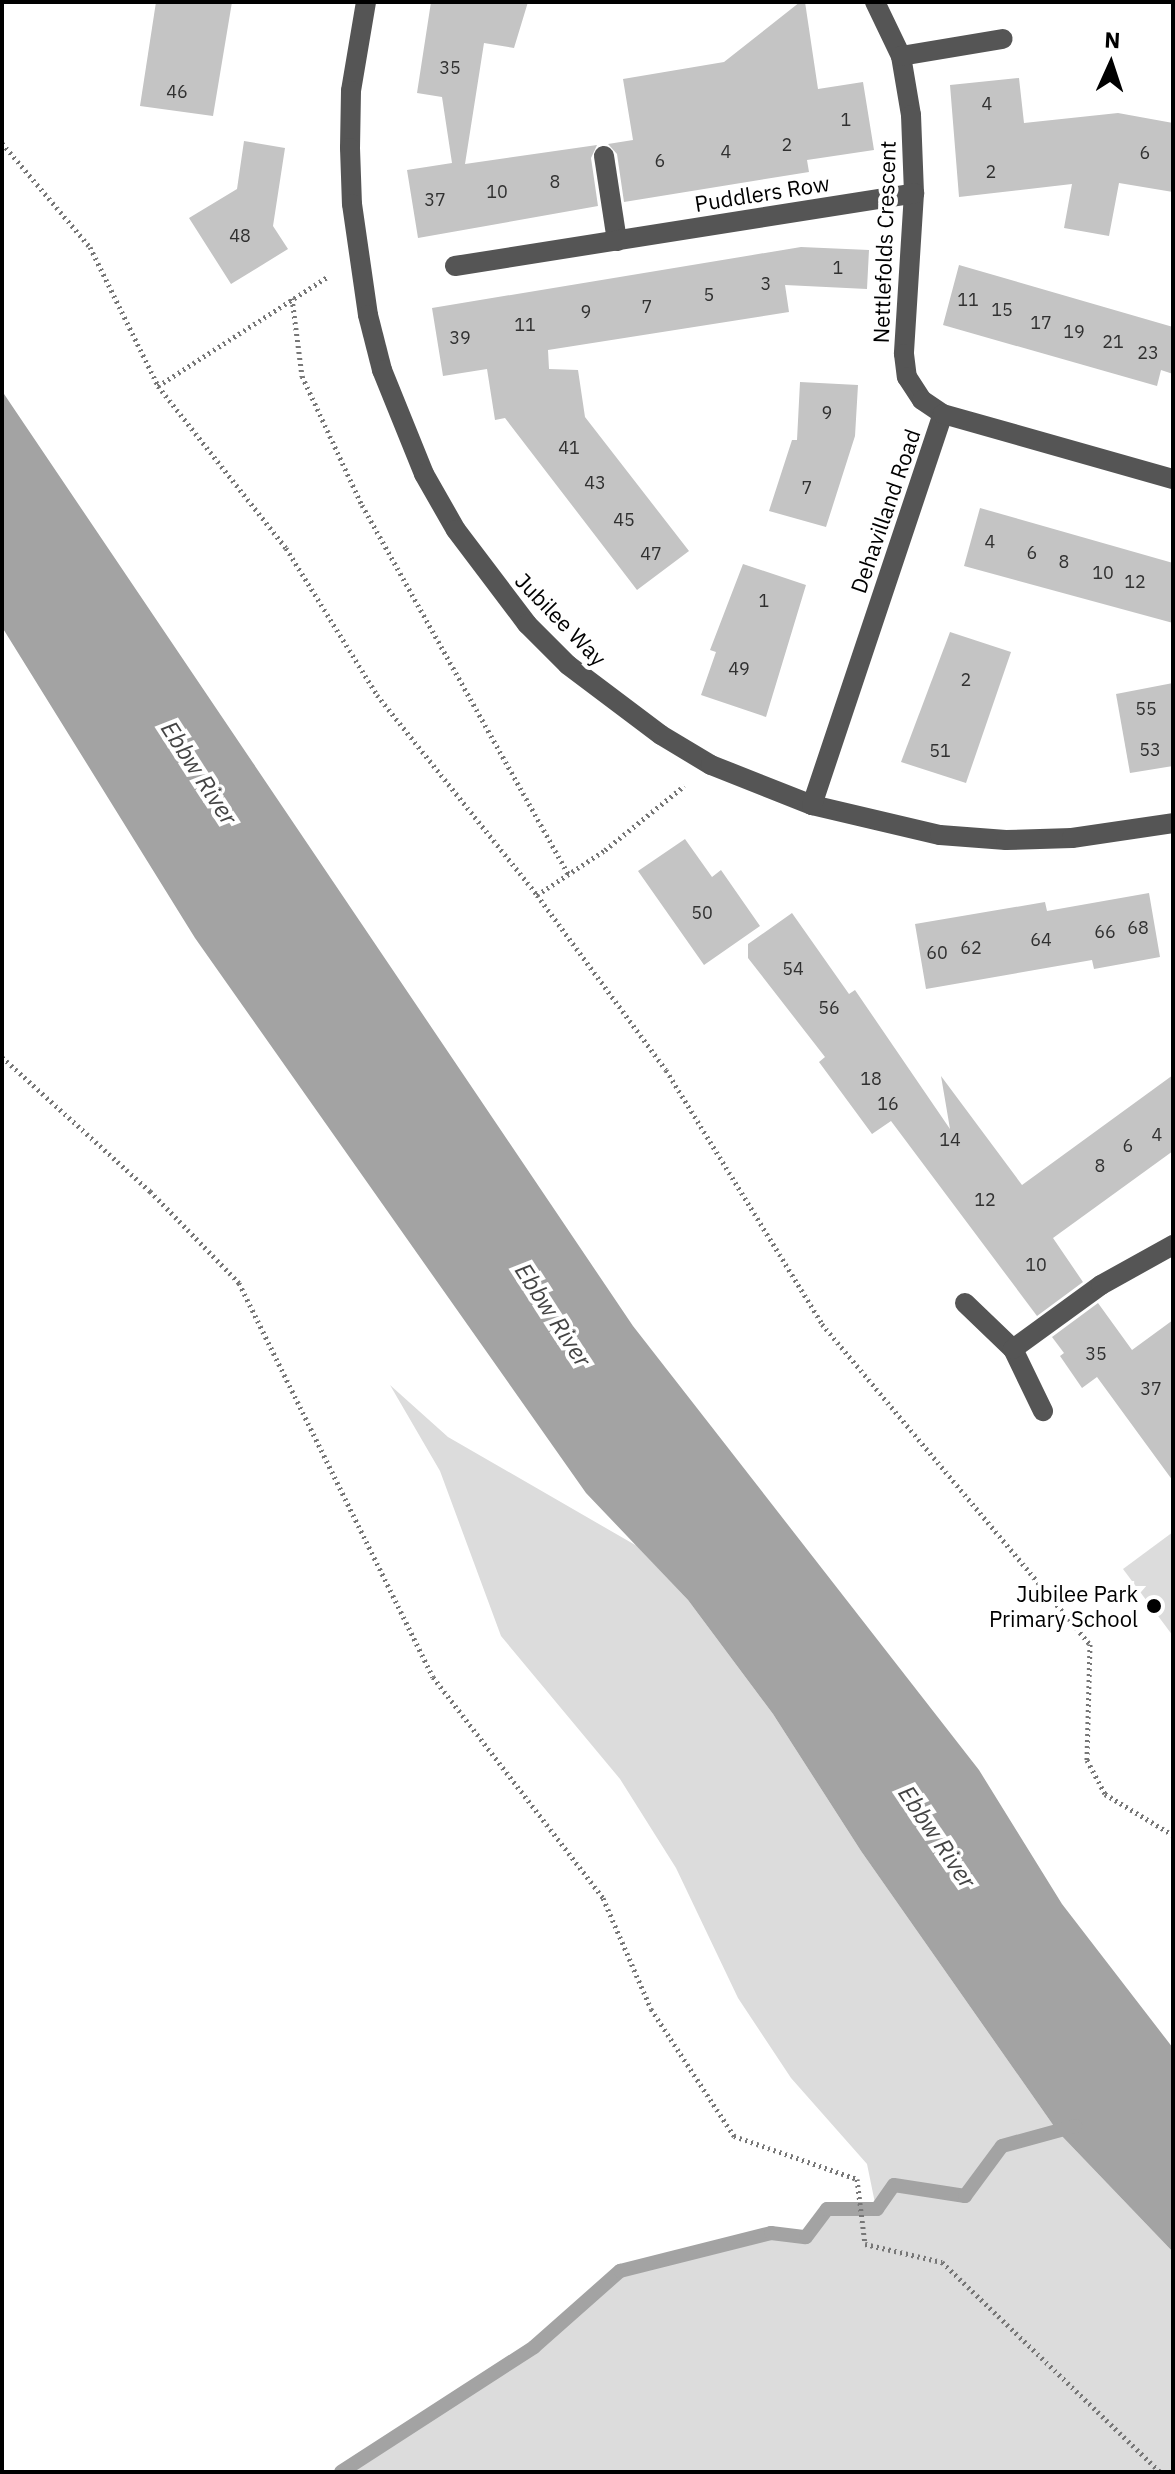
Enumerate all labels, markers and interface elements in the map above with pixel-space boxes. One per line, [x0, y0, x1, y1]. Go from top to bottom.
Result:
north arrow [1071, 24, 1151, 104]
text: N [1104, 25, 1121, 54]
house number: 35 [439, 57, 461, 79]
house number: 46 [166, 81, 188, 103]
house number: 4 [982, 93, 992, 115]
house number: 1 [841, 109, 851, 131]
house number: 2 [782, 134, 792, 156]
street label: Nettlefolds Crescent [867, 140, 901, 344]
house number: 4 [721, 141, 731, 163]
house number: 6 [1140, 142, 1150, 164]
house number: 6 [655, 150, 665, 172]
house number: 2 [986, 161, 996, 183]
street label: Puddlers Row [693, 169, 831, 217]
house number: 8 [550, 171, 560, 193]
house number: 10 [486, 181, 508, 203]
house number: 37 [424, 189, 446, 211]
house number: 48 [229, 225, 251, 247]
house number: 1 [833, 257, 843, 279]
house number: 3 [761, 273, 771, 295]
house number: 5 [704, 284, 714, 306]
house number: 11 [957, 289, 979, 311]
house number: 7 [642, 296, 652, 318]
house number: 15 [991, 299, 1013, 321]
house number: 9 [581, 301, 591, 323]
house number: 17 [1030, 312, 1052, 334]
house number: 11 [514, 314, 536, 336]
house number: 19 [1063, 321, 1085, 343]
house number: 39 [449, 327, 471, 349]
house number: 21 [1102, 331, 1124, 353]
house number: 23 [1137, 342, 1159, 364]
house number: 9 [822, 402, 832, 424]
street label: Dehavilland Road [845, 425, 925, 597]
house number: 41 [558, 437, 580, 459]
house number: 43 [584, 472, 606, 494]
house number: 7 [802, 477, 812, 499]
house number: 45 [613, 509, 635, 531]
house number: 4 [985, 531, 995, 553]
house number: 6 [1027, 542, 1037, 564]
house number: 47 [640, 543, 662, 565]
house number: 8 [1059, 551, 1069, 573]
house number: 10 [1092, 562, 1114, 584]
street label: Jubilee Way [510, 567, 612, 671]
house number: 12 [1124, 571, 1146, 593]
house number: 1 [759, 590, 769, 612]
house number: 49 [728, 658, 750, 680]
house number: 2 [961, 669, 971, 691]
house number: 55 [1135, 698, 1157, 720]
water label: Ebbw River [155, 716, 243, 830]
house number: 53 [1139, 739, 1161, 761]
house number: 51 [929, 740, 951, 762]
house number: 50 [691, 902, 713, 924]
house number: 68 [1127, 917, 1149, 939]
house number: 66 [1094, 921, 1116, 943]
house number: 64 [1030, 929, 1052, 951]
house number: 62 [960, 937, 982, 959]
house number: 60 [926, 942, 948, 964]
house number: 54 [782, 958, 804, 980]
house number: 56 [818, 997, 840, 1019]
house number: 18 [860, 1068, 882, 1090]
house number: 16 [877, 1093, 899, 1115]
house number: 4 [1152, 1124, 1162, 1146]
house number: 14 [939, 1129, 961, 1151]
house number: 6 [1123, 1135, 1133, 1157]
house number: 8 [1095, 1155, 1105, 1177]
house number: 12 [974, 1189, 996, 1211]
house number: 10 [1025, 1254, 1047, 1276]
water label: Ebbw River [509, 1258, 597, 1372]
house number: 35 [1085, 1343, 1107, 1365]
house number: 37 [1140, 1378, 1162, 1400]
place label: Jubilee Park Primary School [989, 1580, 1138, 1632]
marker: Jubilee Park Primary School [1145, 1597, 1163, 1615]
water label: Ebbw River [892, 1780, 982, 1894]

